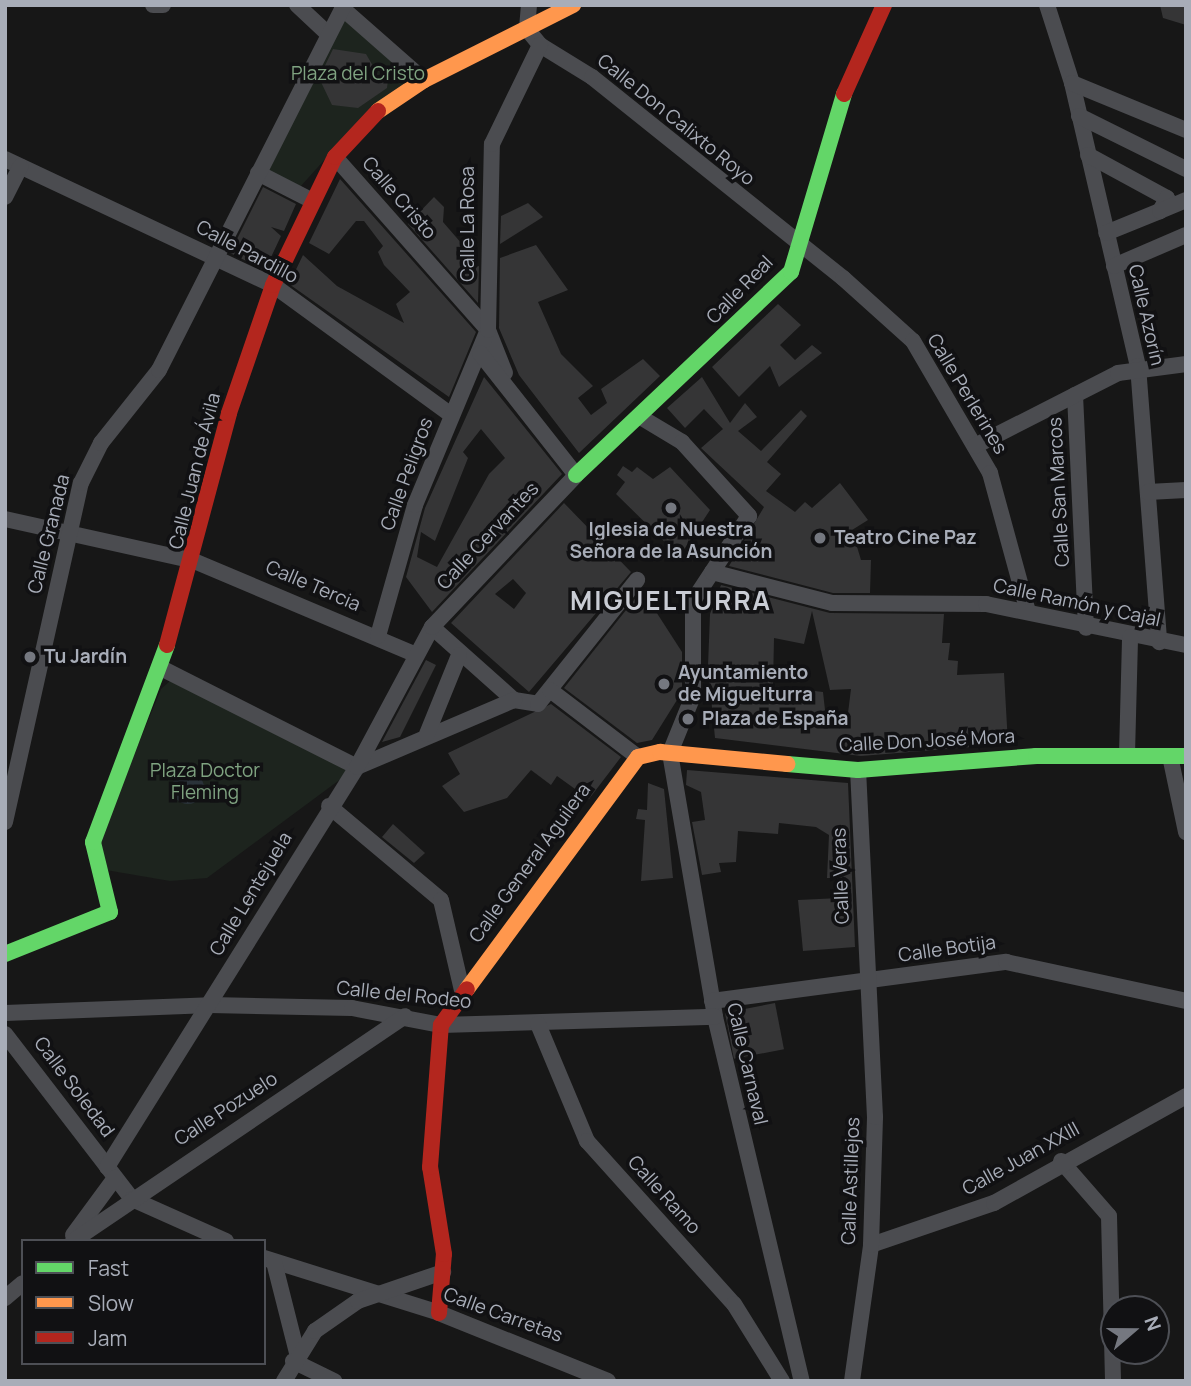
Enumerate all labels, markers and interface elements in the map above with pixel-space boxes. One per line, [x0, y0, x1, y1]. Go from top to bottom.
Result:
street label: Calle Don Calixto Royo [593, 49, 759, 191]
park label: Plaza del Cristo [291, 63, 425, 85]
street label: Calle Cristo [357, 152, 441, 244]
street label: Calle La Rosa [457, 166, 479, 282]
street label: Calle Pardillo [192, 216, 302, 288]
street label: Calle Real [702, 251, 778, 329]
street label: Calle Azorín [1123, 262, 1169, 368]
street label: Calle Perlerines [922, 330, 1012, 458]
street label: Calle Juan de Ávila [165, 391, 225, 551]
street label: Calle Peligros [376, 414, 438, 534]
street label: Calle San Marcos [1044, 417, 1074, 567]
street label: Calle Granada [23, 472, 75, 596]
street label: Calle Cervantes [432, 478, 544, 594]
marker: Iglesia de Nuestra Señora de la Asunción [663, 500, 679, 516]
place label: Iglesia de Nuestra Señora de la Asunción [570, 519, 772, 563]
place label: Teatro Cine Paz [834, 527, 977, 549]
marker: Teatro Cine Paz [812, 530, 828, 546]
street label: Calle Tercia [262, 556, 364, 616]
street label: Calle Ramón y Cajal [991, 574, 1163, 632]
district label: MIGUELTURRA [571, 585, 771, 617]
place label: Tu Jardín [44, 646, 127, 668]
marker: Tu Jardín [22, 649, 38, 665]
place label: Ayuntamiento de Miguelturra [678, 662, 813, 706]
marker: Ayuntamiento de Miguelturra [656, 676, 672, 692]
place label: Plaza de España [702, 708, 849, 730]
marker: Plaza de España [680, 711, 696, 727]
street label: Calle Don José Mora [838, 725, 1016, 757]
park label: Plaza Doctor Fleming [150, 760, 260, 804]
street label: Calle General Aguilera [465, 779, 595, 947]
street label: Calle Veras [828, 827, 854, 925]
street label: Calle Lentejuela [205, 828, 297, 960]
street label: Calle Botija [897, 931, 997, 967]
street label: Calle del Rodeo [336, 977, 472, 1013]
street label: Calle Carnaval [722, 1001, 772, 1127]
street label: Calle Soledad [29, 1032, 119, 1142]
street label: Calle Pozuelo [170, 1067, 282, 1151]
street label: Calle Astillejos [837, 1117, 865, 1245]
street label: Calle Juan XXIII [959, 1118, 1083, 1200]
street label: Calle Ramo [623, 1151, 705, 1239]
legend [21, 1239, 266, 1365]
text: Fast [88, 1254, 129, 1282]
street label: Calle Carretas [440, 1283, 566, 1347]
text: Slow [88, 1289, 134, 1317]
north arrow [1100, 1295, 1170, 1365]
text: N [1138, 1313, 1167, 1334]
text: Jam [88, 1324, 127, 1352]

